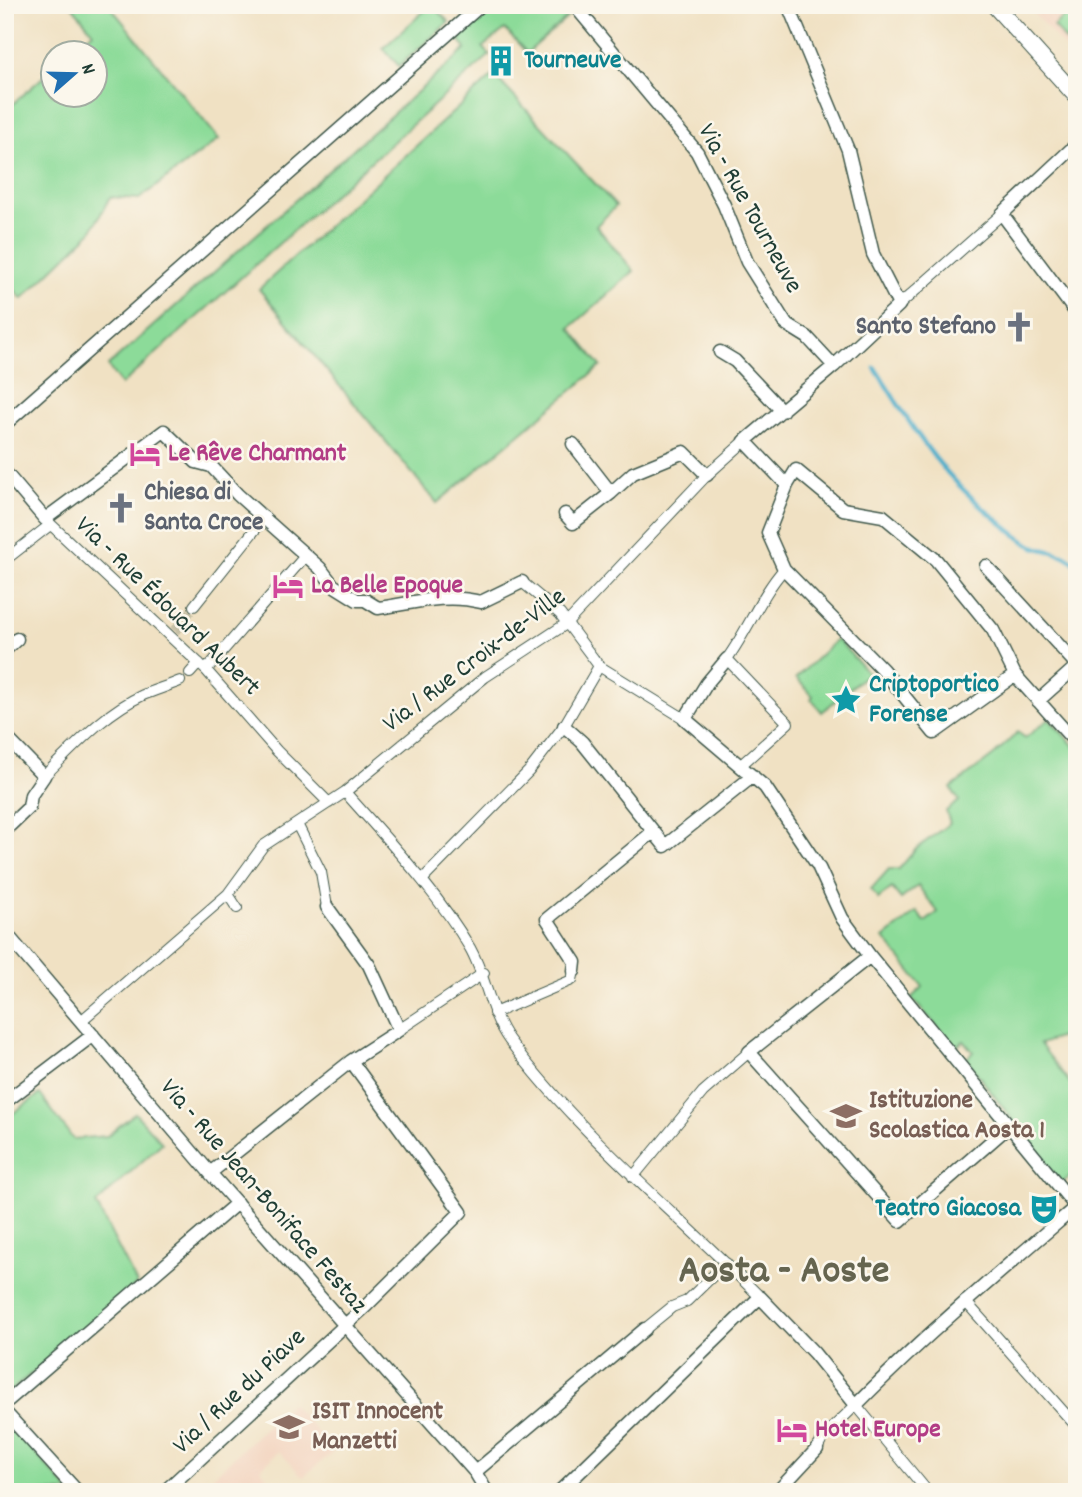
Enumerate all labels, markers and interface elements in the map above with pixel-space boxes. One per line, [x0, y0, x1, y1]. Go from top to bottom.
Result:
north arrow [38, 38, 108, 108]
place label: Tourneuve [524, 43, 621, 80]
building icon: Tourneuve [484, 44, 518, 78]
text: N [72, 60, 101, 78]
street label: Via - Rue Tourneuve [687, 117, 811, 301]
place label: Santo Stefano [856, 309, 996, 346]
church icon: Santo Stefano [1002, 310, 1036, 344]
place label: Le Rêve Charmant [168, 436, 347, 473]
hotel icon: Le Rêve Charmant [128, 437, 162, 471]
place label: Chiesa di Santa Croce [144, 475, 263, 542]
church icon: Chiesa di Santa Croce [104, 491, 138, 525]
street label: Via - Rue Édouard Aubert [66, 508, 268, 706]
place label: La Belle Epoque [311, 568, 463, 605]
hotel icon: La Belle Epoque [271, 569, 305, 603]
street label: Via / Rue Croix-de-Ville [376, 580, 574, 742]
place label: Criptoportico Forense [869, 667, 999, 734]
place icon: Criptoportico Forense [829, 683, 863, 717]
street label: Via - Rue Jean-Boniface Festaz [150, 1071, 376, 1323]
place label: Istituzione Scolastica Aosta 1 [869, 1083, 1045, 1150]
school or university icon: Istituzione Scolastica Aosta 1 [829, 1099, 863, 1133]
place label: Teatro Giacosa [875, 1191, 1022, 1228]
theatre icon: Teatro Giacosa [1027, 1192, 1061, 1226]
district label: Aosta - Aoste [679, 1245, 889, 1302]
street label: Via / Rue du Piave [165, 1320, 315, 1464]
place label: ISIT Innocent Manzetti [312, 1394, 443, 1461]
school or university icon: ISIT Innocent Manzetti [272, 1410, 306, 1444]
place label: Hotel Europe [815, 1412, 941, 1449]
hotel icon: Hotel Europe [775, 1413, 809, 1447]

